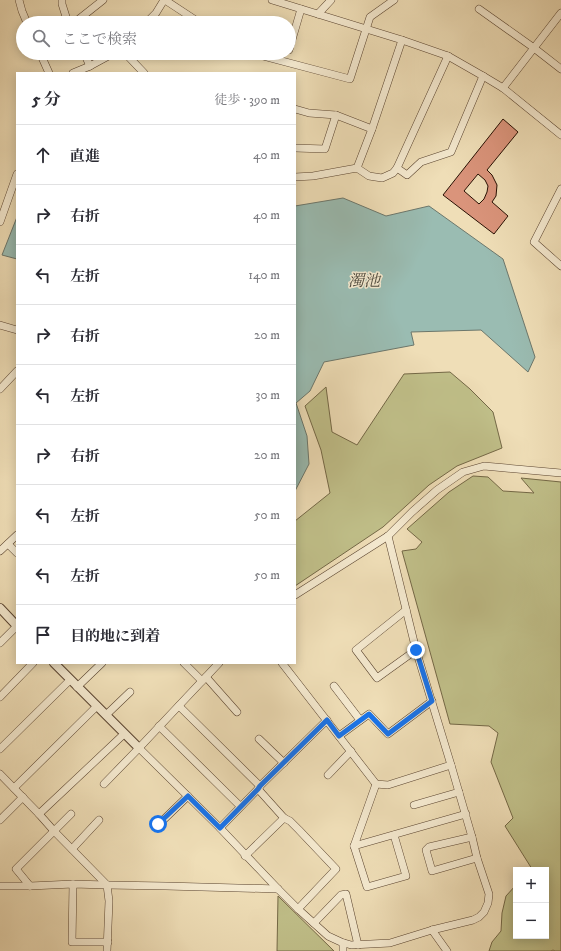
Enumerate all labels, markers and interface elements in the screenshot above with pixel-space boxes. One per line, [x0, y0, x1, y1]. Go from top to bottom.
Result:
search box [16, 16, 296, 60]
icon: search [30, 27, 52, 49]
text: ここで検索 [62, 30, 137, 49]
text: 5 分 [32, 89, 61, 111]
text: 徒歩 · 390 m [214, 92, 280, 108]
icon: ahead [32, 144, 54, 166]
text: 直進 [70, 147, 100, 166]
text: 40 m [253, 147, 280, 163]
icon: right [32, 204, 54, 226]
text: 右折 [70, 207, 100, 226]
text: 40 m [253, 207, 280, 223]
icon: left [32, 264, 54, 286]
text: 左折 [70, 267, 100, 286]
text: 140 m [248, 267, 280, 283]
water label: 濁池 [348, 271, 382, 291]
icon: right [32, 324, 54, 346]
text: 右折 [70, 327, 100, 346]
text: 20 m [254, 327, 280, 343]
icon: left [32, 384, 54, 406]
text: 左折 [70, 387, 100, 406]
text: 30 m [256, 387, 280, 403]
icon: right [32, 444, 54, 466]
text: 右折 [70, 447, 100, 466]
text: 20 m [254, 447, 280, 463]
icon: left [32, 504, 54, 526]
text: 左折 [70, 507, 100, 526]
text: 50 m [254, 507, 280, 523]
icon: left [32, 564, 54, 586]
text: 左折 [70, 567, 100, 586]
text: 50 m [254, 567, 280, 583]
icon: arrive [32, 624, 54, 646]
text: 目的地に到着 [70, 627, 160, 646]
route end [407, 641, 425, 659]
route start [149, 815, 167, 833]
map controls [513, 867, 549, 939]
button: + [513, 867, 549, 903]
button: − [513, 903, 549, 939]

